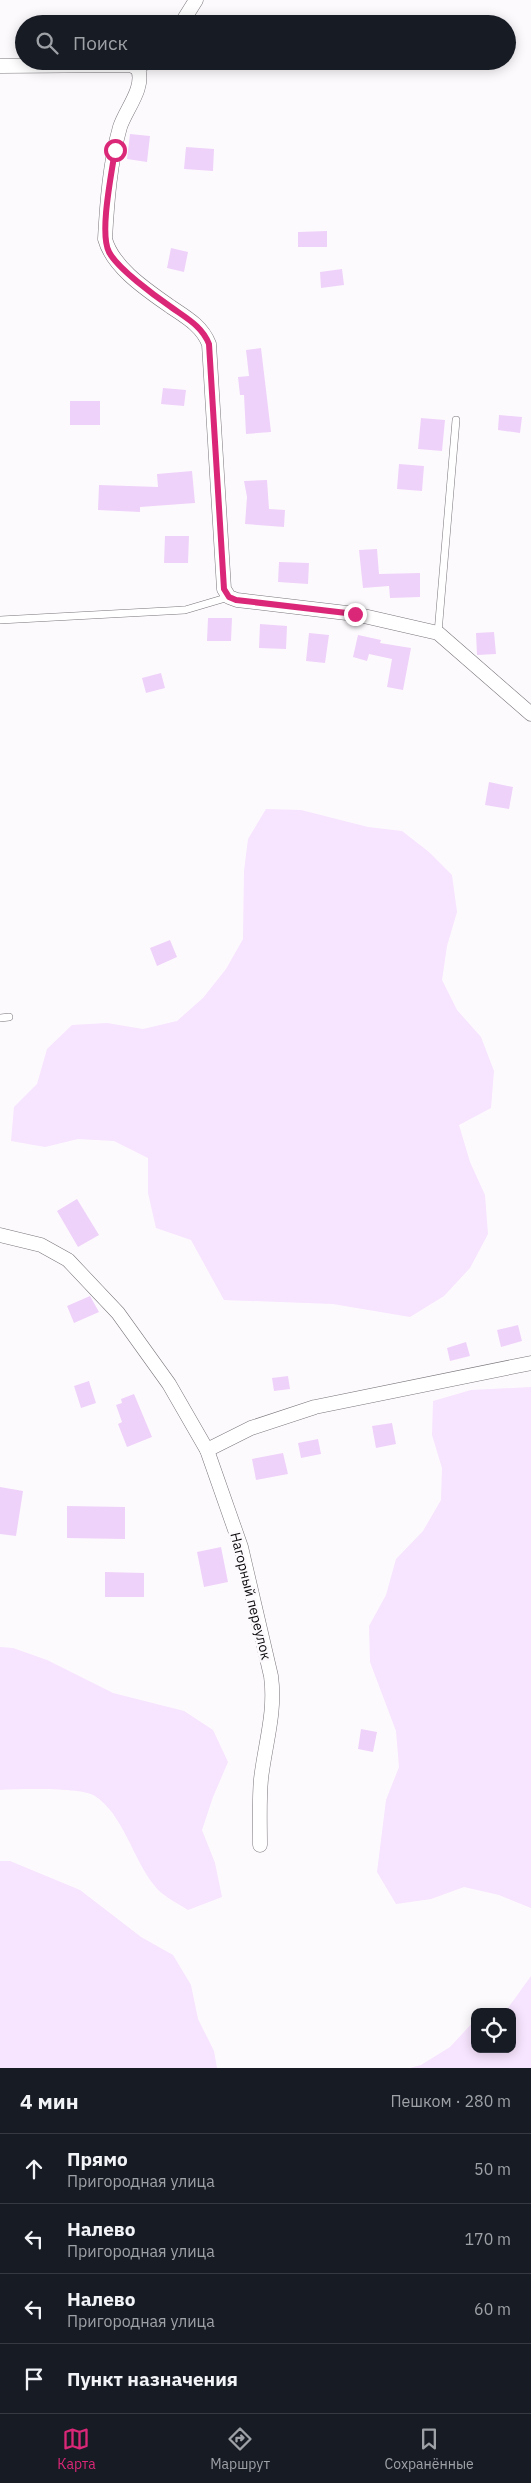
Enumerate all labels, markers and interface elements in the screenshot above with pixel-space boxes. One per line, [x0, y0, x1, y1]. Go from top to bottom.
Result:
search box [15, 15, 516, 70]
icon: search [33, 29, 61, 57]
text: Поиск [73, 31, 128, 55]
route start [104, 139, 127, 162]
route end [344, 603, 367, 626]
street label: Нагорный переулок [226, 1530, 276, 1662]
map controls [471, 2008, 516, 2053]
button: locate [471, 2008, 516, 2053]
text: 4 мин [20, 2087, 79, 2115]
text: Пешком · 280 m [390, 2091, 511, 2111]
text: Прямо [67, 2147, 128, 2171]
icon: ahead [20, 2155, 48, 2183]
text: 50 m [474, 2159, 511, 2179]
text: Пригородная улица [67, 2171, 215, 2191]
text: Налево [67, 2217, 136, 2241]
icon: left [20, 2225, 48, 2253]
text: 170 m [464, 2229, 511, 2249]
text: Пригородная улица [67, 2241, 215, 2261]
text: Налево [67, 2287, 136, 2311]
icon: left [20, 2295, 48, 2323]
text: 60 m [474, 2299, 511, 2319]
text: Пригородная улица [67, 2311, 215, 2331]
icon: arrive [20, 2365, 48, 2393]
text: Пункт назначения [67, 2367, 238, 2391]
tab: Карта [57, 2425, 96, 2473]
tab: Маршрут [210, 2425, 270, 2473]
tab: Сохранённые [385, 2425, 474, 2473]

